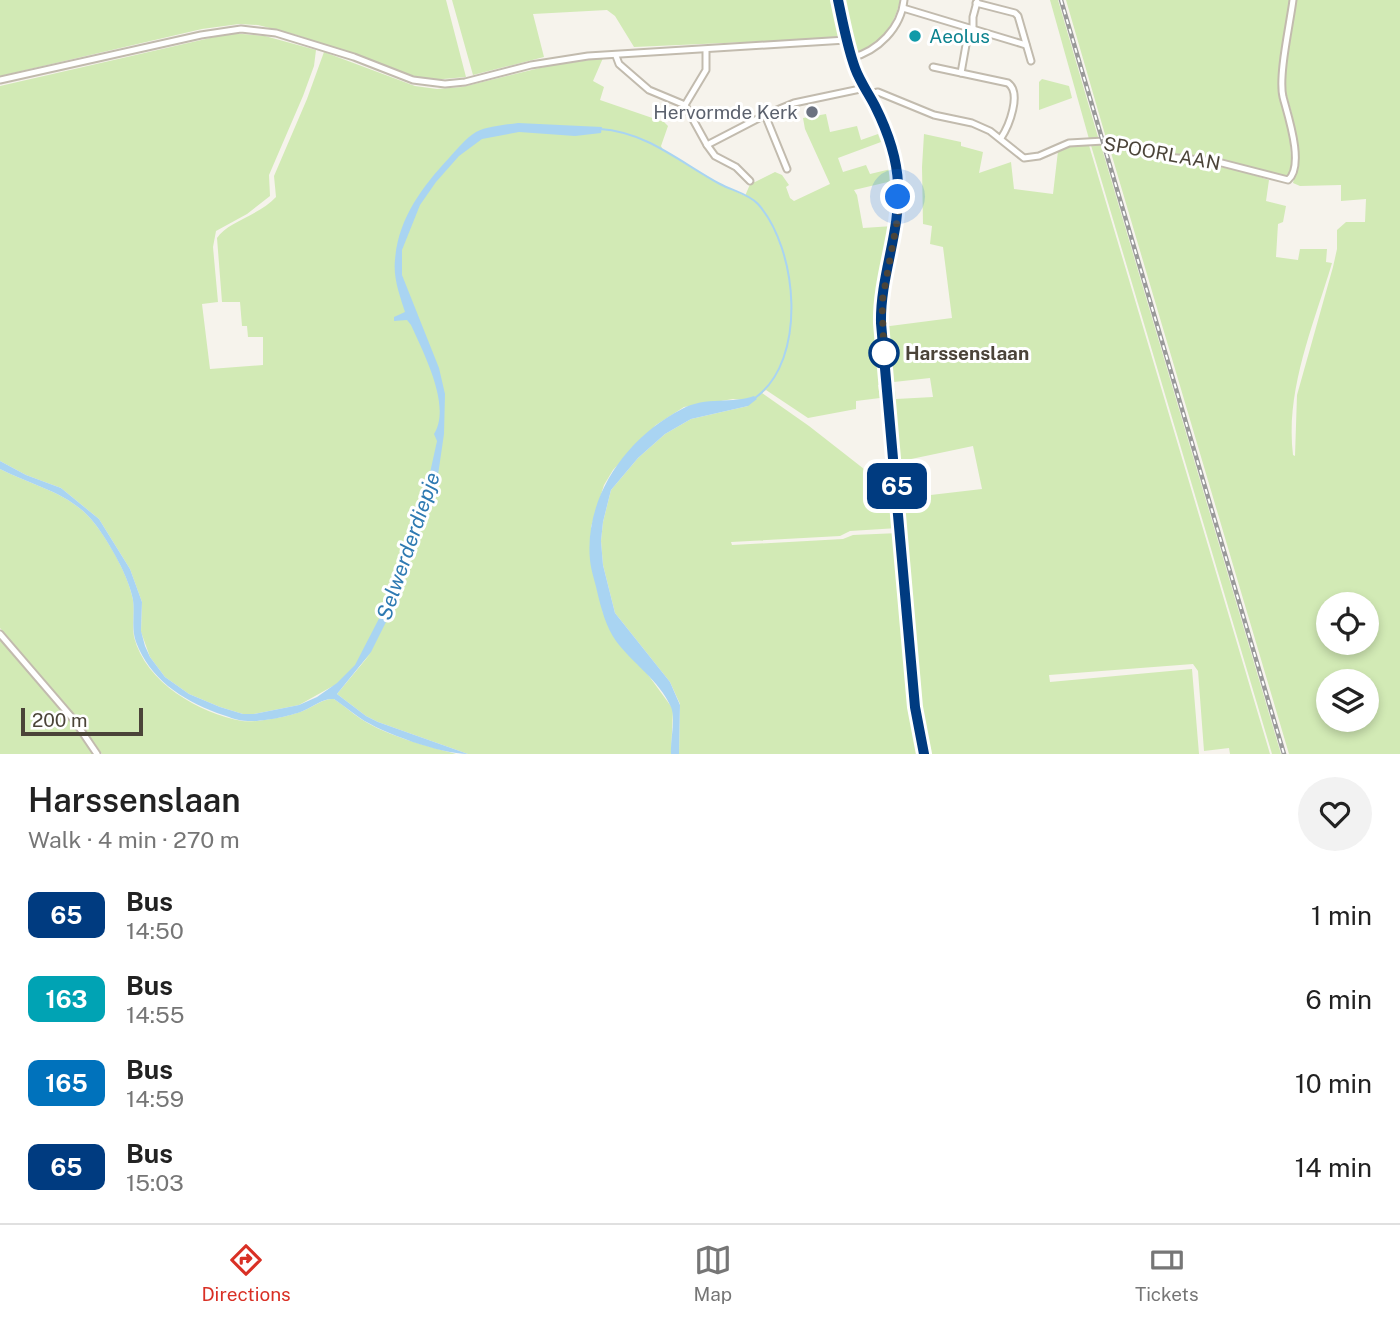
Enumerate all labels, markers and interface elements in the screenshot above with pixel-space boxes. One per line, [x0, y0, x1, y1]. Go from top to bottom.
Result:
place label: Aeolus [929, 25, 990, 47]
marker: Aeolus [907, 28, 923, 44]
place label: Hervormde Kerk [653, 101, 798, 123]
marker: Hervormde Kerk [804, 104, 820, 120]
street label: SPOORLAAN [1102, 132, 1222, 174]
your location [880, 179, 915, 214]
marker: Harssenslaan [869, 338, 899, 368]
place label: Harssenslaan [905, 342, 1029, 364]
line badge: 65 [866, 463, 928, 509]
water label: Selwerderdiepje [371, 469, 445, 623]
text: 65 [881, 472, 913, 500]
map controls [1316, 592, 1379, 732]
button: locate [1316, 592, 1379, 655]
button: layers [1316, 669, 1379, 732]
scale bar [21, 705, 144, 737]
text: 200 m [32, 709, 88, 731]
button: heart [1298, 777, 1372, 851]
text: Harssenslaan [28, 781, 241, 819]
text: Walk · 4 min · 270 m [28, 826, 240, 853]
text: Bus [126, 886, 173, 917]
text: 1 min [1311, 900, 1372, 931]
text: 65 [50, 901, 83, 929]
text: 14:50 [126, 917, 184, 944]
text: Bus [126, 970, 173, 1001]
text: 6 min [1305, 984, 1372, 1015]
text: 163 [45, 985, 88, 1013]
text: 14:55 [126, 1001, 184, 1028]
text: Bus [126, 1054, 173, 1085]
text: 10 min [1295, 1068, 1372, 1099]
text: 165 [45, 1069, 88, 1097]
text: 14:59 [126, 1085, 184, 1112]
text: Bus [126, 1138, 173, 1169]
text: 14 min [1295, 1152, 1372, 1183]
text: 65 [50, 1153, 83, 1181]
text: 15:03 [126, 1169, 184, 1196]
tab: Directions [201, 1241, 291, 1305]
tab: Map [693, 1241, 732, 1305]
tab: Tickets [1135, 1241, 1199, 1305]

